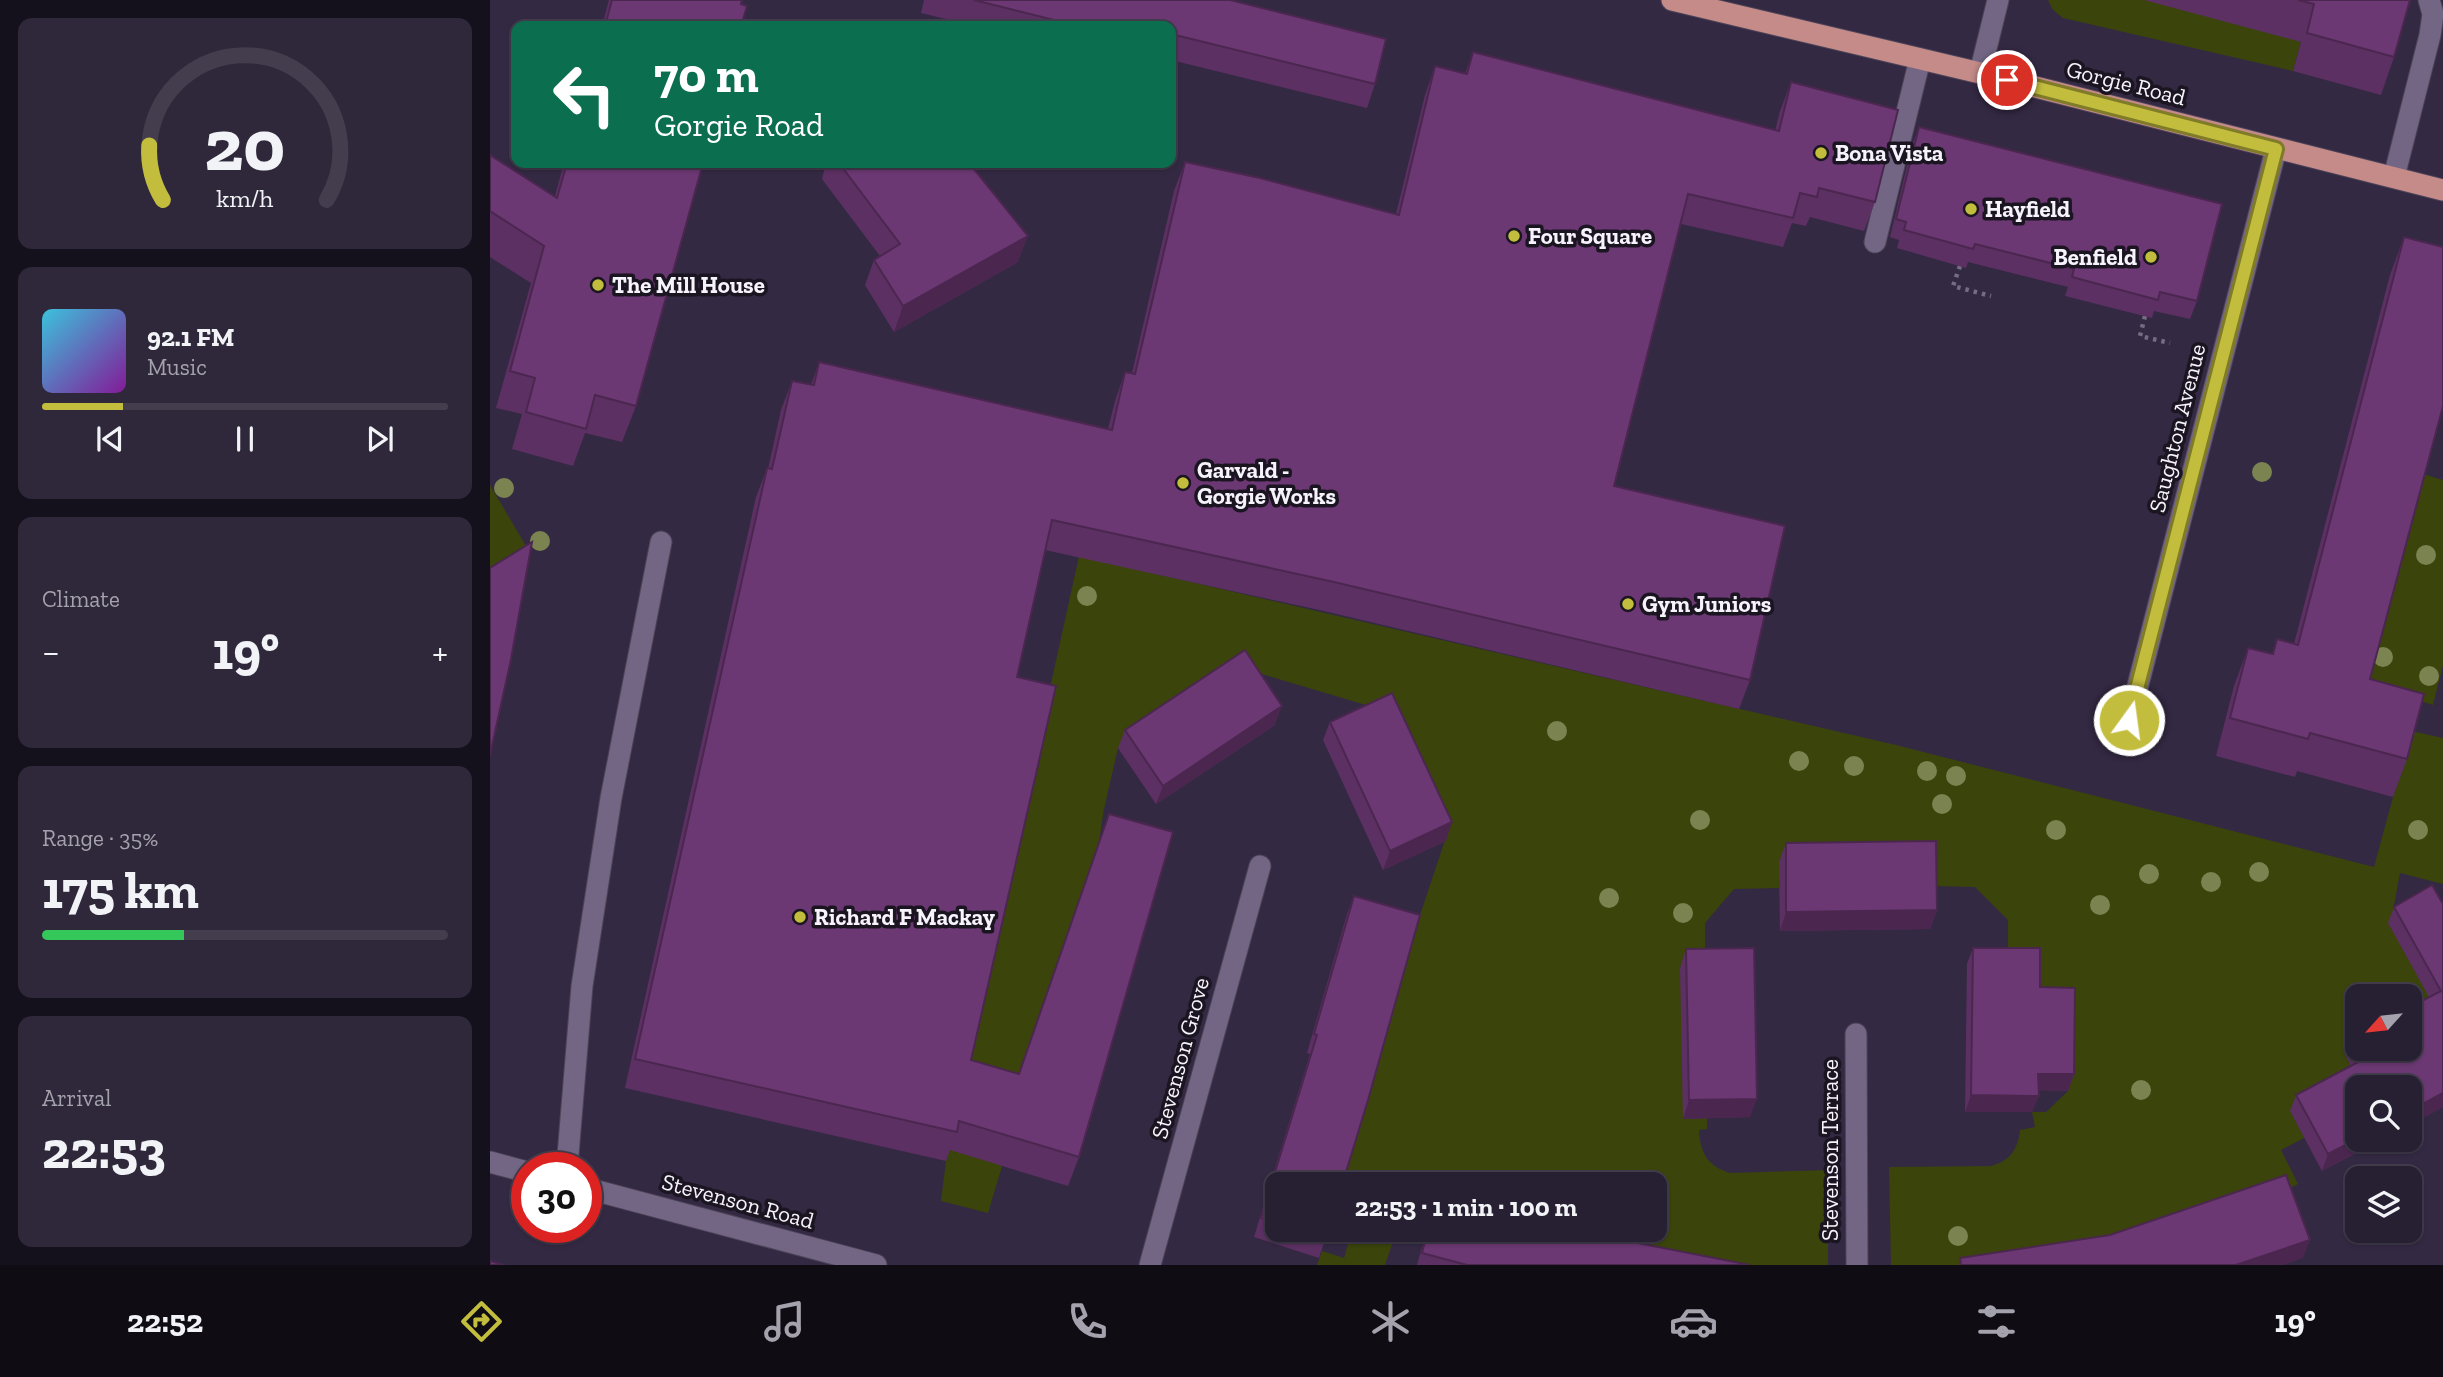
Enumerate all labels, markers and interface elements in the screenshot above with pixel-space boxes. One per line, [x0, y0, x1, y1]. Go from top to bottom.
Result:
text: 70 m [654, 46, 759, 105]
icon: left [539, 49, 630, 140]
pin [1977, 50, 2037, 110]
street label: Gorgie Road [2063, 55, 2189, 111]
icon: arrive [1988, 61, 2026, 99]
text: 20 [204, 101, 286, 189]
text: Gorgie Road [654, 106, 824, 144]
place label: Bona Vista [1835, 139, 1944, 167]
marker: Bona Vista [1813, 145, 1829, 161]
text: km/h [216, 183, 274, 213]
place label: Hayfield [1985, 195, 2070, 223]
marker: Hayfield [1963, 201, 1979, 217]
place label: Four Square [1528, 222, 1652, 250]
marker: Four Square [1506, 228, 1522, 244]
place label: Benfield [2053, 243, 2137, 271]
marker: Benfield [2143, 249, 2159, 265]
place label: The Mill House [612, 271, 765, 299]
marker: The Mill House [590, 277, 606, 293]
text: 92.1 FM [147, 321, 234, 353]
street label: Saughton Avenue [2143, 341, 2211, 515]
text: Music [147, 353, 207, 381]
icon: previous [91, 420, 129, 458]
icon: pause [226, 420, 264, 458]
icon: next [361, 420, 399, 458]
place label: Garvald - Gorgie Works [1197, 456, 1336, 510]
marker: Garvald - Gorgie Works [1175, 475, 1191, 491]
text: Climate [42, 585, 120, 613]
place label: Gym Juniors [1642, 590, 1771, 618]
marker: Gym Juniors [1620, 596, 1636, 612]
text: 19° [212, 620, 279, 682]
text: − [42, 629, 60, 675]
text: + [432, 629, 448, 675]
position arrow [2092, 683, 2166, 757]
text: Range · 35% [42, 824, 158, 852]
text: 175 km [42, 859, 199, 921]
place label: Richard F Mackay [814, 903, 996, 931]
marker: Richard F Mackay [792, 909, 808, 925]
street label: Stevenson Grove [1145, 974, 1215, 1142]
north arrow [2345, 984, 2422, 1060]
map controls [2345, 984, 2422, 1243]
street label: Stevenson Terrace [1816, 1059, 1844, 1241]
button: search [2345, 1075, 2422, 1152]
text: Arrival [42, 1084, 111, 1112]
text: 22:53 [42, 1119, 166, 1181]
speed limit sign: 30 [511, 1152, 602, 1243]
button: layers [2345, 1166, 2422, 1243]
street label: Stevenson Road [659, 1167, 817, 1235]
text: 22:53 · 1 min · 100 m [1355, 1191, 1577, 1223]
icon: directions [457, 1297, 506, 1346]
icon: music [760, 1297, 809, 1346]
icon: phone [1063, 1297, 1112, 1346]
icon: climate [1366, 1297, 1415, 1346]
icon: car [1669, 1297, 1718, 1346]
icon: filters [1972, 1297, 2021, 1346]
text: 22:52 [127, 1302, 203, 1340]
text: 19° [2275, 1302, 2316, 1340]

